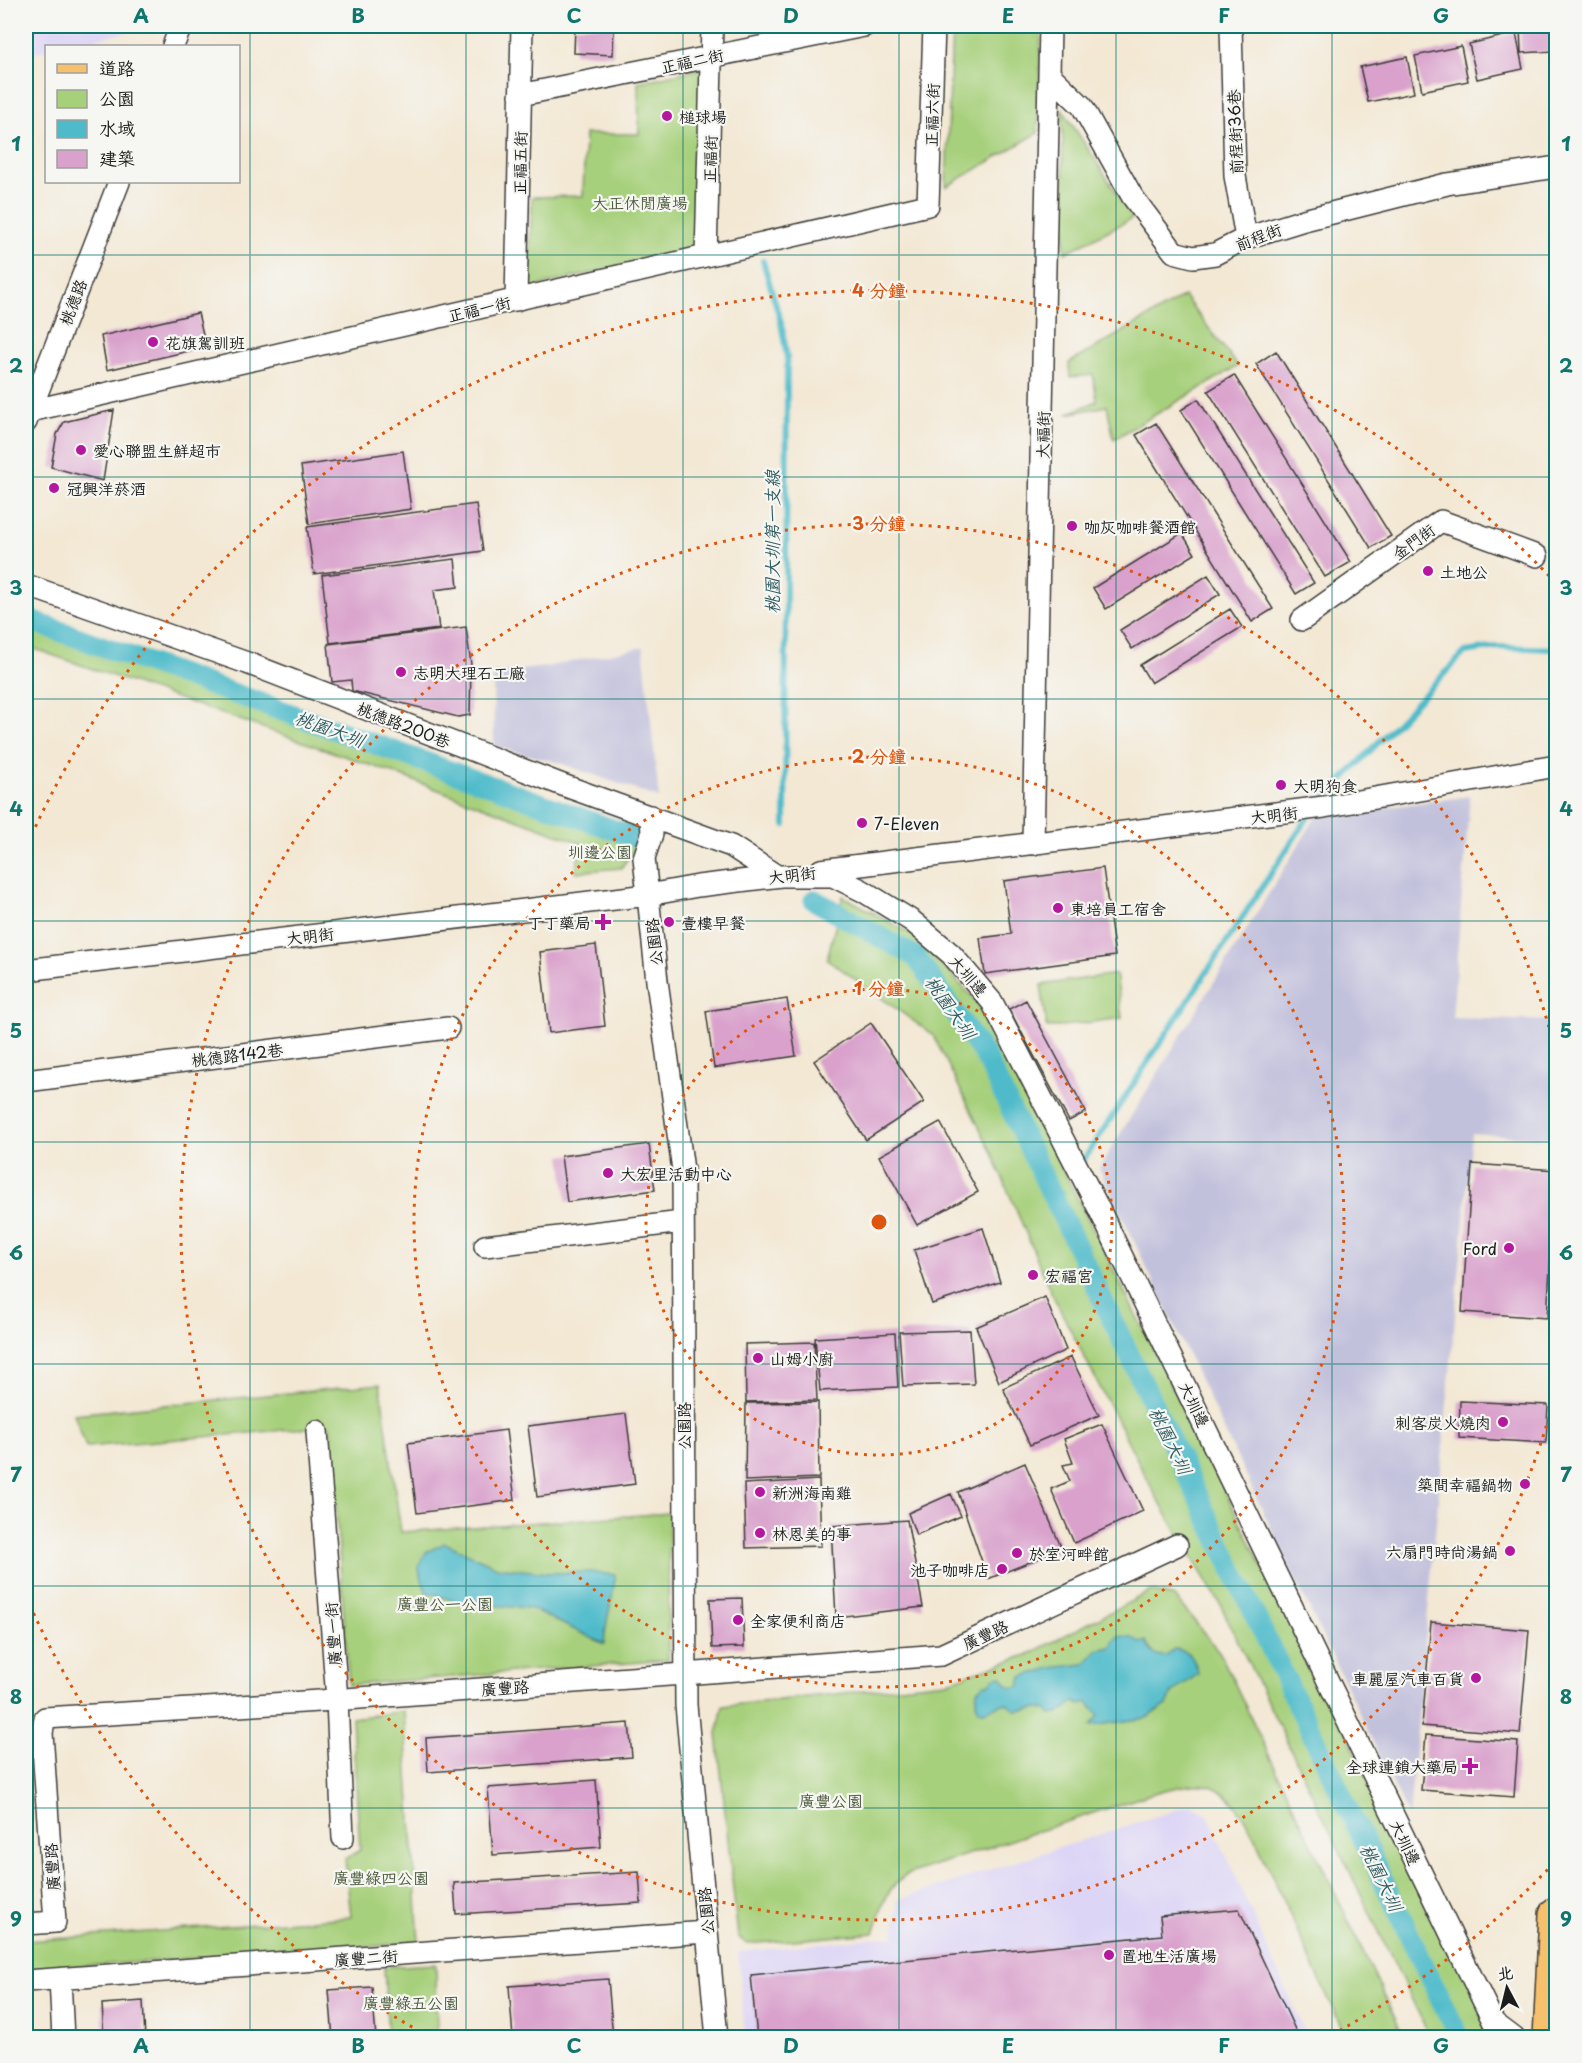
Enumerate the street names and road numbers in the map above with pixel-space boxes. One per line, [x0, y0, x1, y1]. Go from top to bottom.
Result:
street label: 正福二街 [658, 42, 726, 78]
street label: 正福六街 [918, 83, 944, 147]
street label: 前程街36巷 [1221, 89, 1247, 175]
street label: 正福五街 [506, 131, 532, 195]
street label: 正福街 [696, 135, 722, 183]
street label: 前程街 [1231, 216, 1285, 256]
street label: 桃德路 [52, 275, 92, 329]
street label: 正福一街 [445, 289, 513, 327]
street label: 大福街 [1030, 411, 1054, 459]
street label: 金門街 [1387, 517, 1439, 565]
street label: 桃德路200巷 [354, 695, 454, 753]
street label: 大明街 [1249, 799, 1299, 829]
street label: 大明街 [767, 859, 817, 889]
street label: 公園路 [639, 917, 667, 967]
street label: 大明街 [285, 920, 335, 950]
street label: 大圳邊 [944, 949, 994, 1001]
street label: 桃德路142巷 [190, 1036, 284, 1072]
street label: 大圳邊 [1174, 1377, 1216, 1431]
street label: 公園路 [671, 1402, 695, 1450]
street label: 廣豐一街 [318, 1601, 346, 1667]
street label: 廣豐路 [958, 1613, 1012, 1655]
street label: 廣豐路 [480, 1673, 530, 1701]
street label: 大圳邊 [1385, 1815, 1427, 1869]
street label: 廣豐路 [37, 1842, 65, 1892]
street label: 公園路 [691, 1886, 719, 1936]
street label: 廣豐二街 [333, 1943, 399, 1971]

